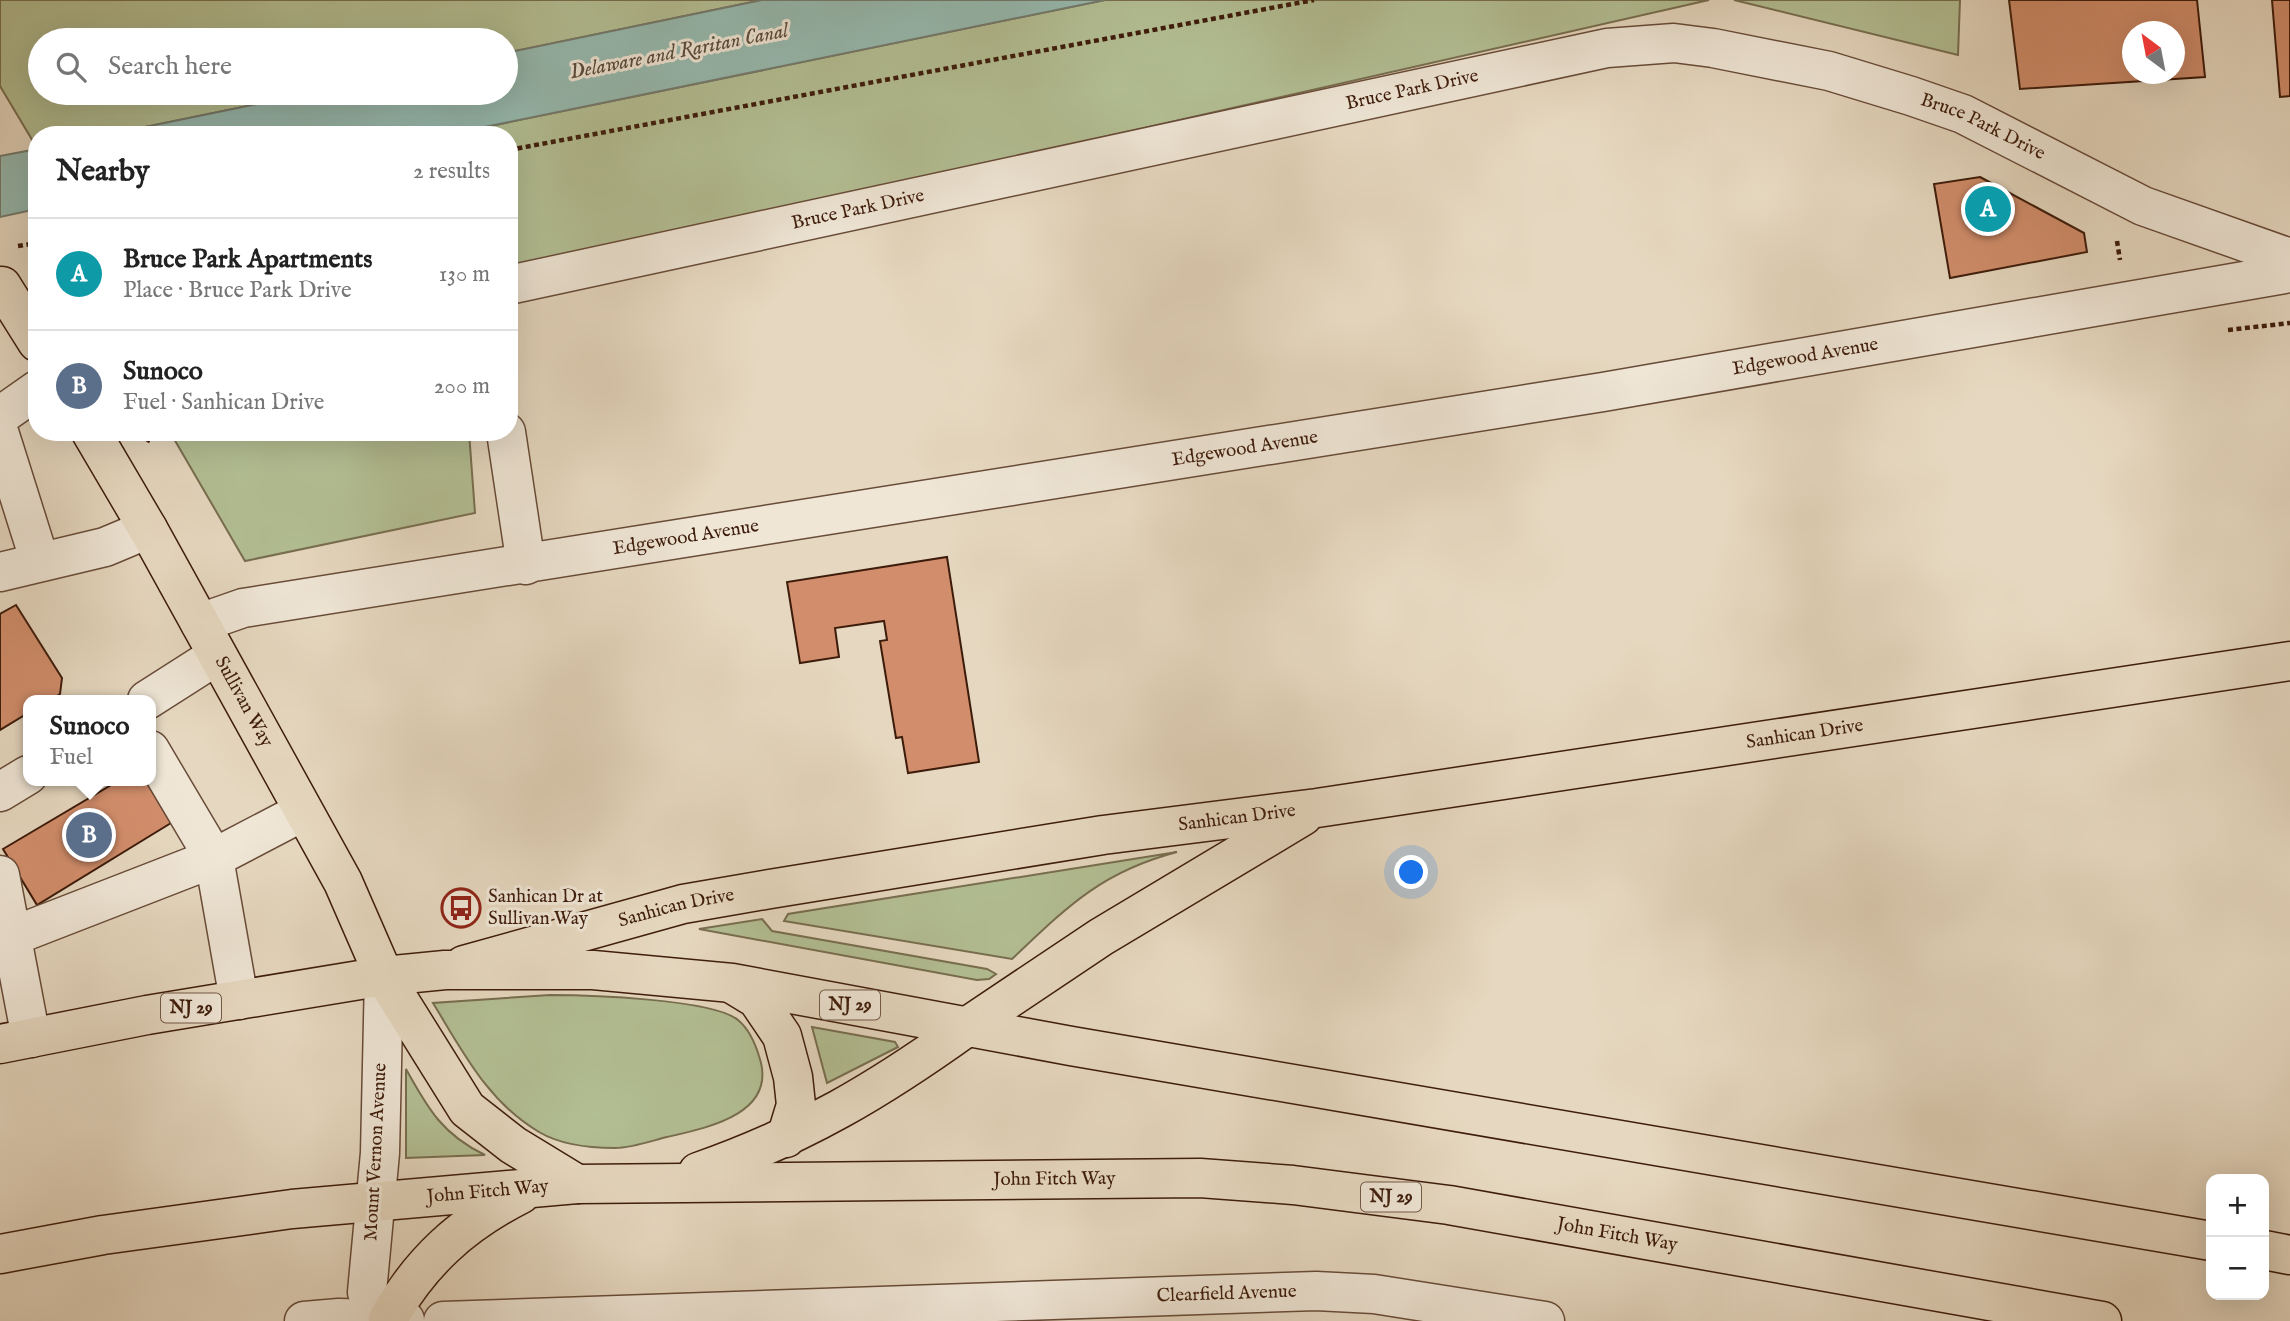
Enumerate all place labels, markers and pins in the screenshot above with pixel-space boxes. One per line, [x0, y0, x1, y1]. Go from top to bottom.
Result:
pin: A [1965, 183, 2011, 235]
pin: B [66, 809, 112, 861]
place label: Sanhican Dr at Sullivan Way [488, 885, 603, 931]
bus stop icon: Sanhican Dr at Sullivan Way [440, 887, 482, 929]

